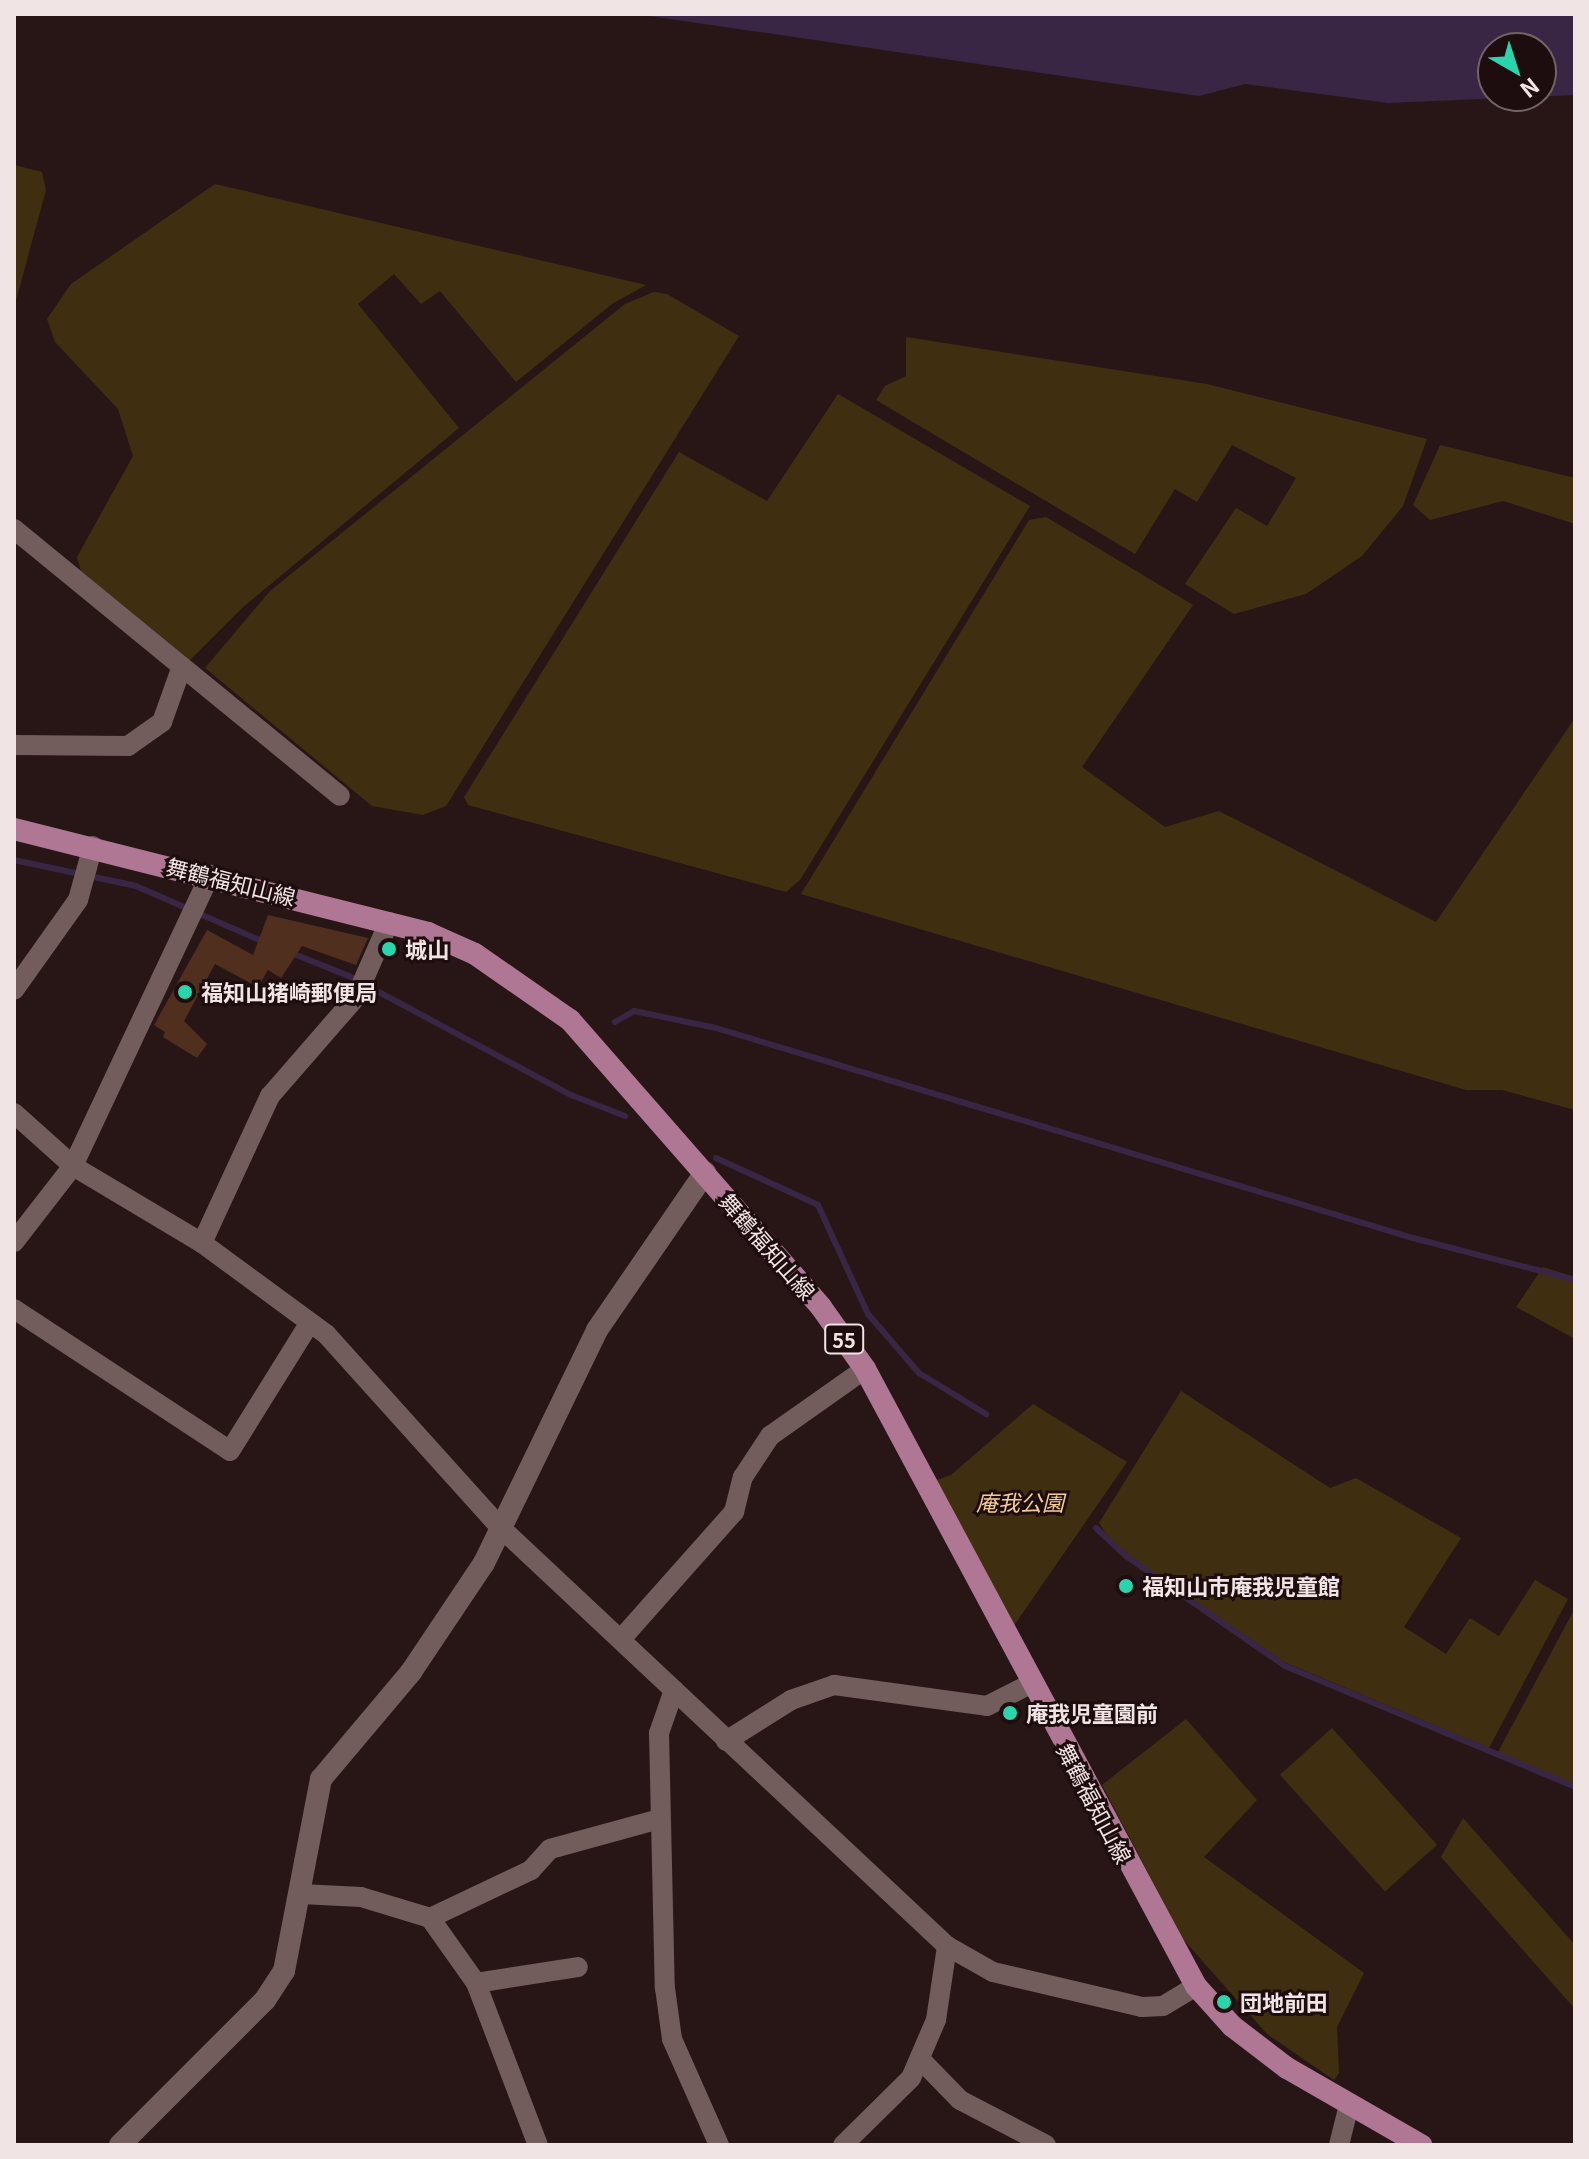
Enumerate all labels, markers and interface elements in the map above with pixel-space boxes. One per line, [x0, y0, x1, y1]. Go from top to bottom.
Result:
north arrow [1477, 32, 1557, 112]
text: N [1514, 71, 1547, 107]
street label: 舞鶴福知山線 [164, 852, 298, 910]
place label: 城山 [405, 936, 449, 962]
marker: 城山 [380, 940, 398, 958]
place label: 福知山猪崎郵便局 [201, 979, 377, 1005]
marker: 福知山猪崎郵便局 [176, 983, 194, 1001]
street label: 舞鶴福知山線 [715, 1188, 821, 1304]
road number: 55 [824, 1323, 864, 1355]
park label: 庵我公園 [976, 1489, 1064, 1515]
place label: 福知山市庵我児童館 [1142, 1573, 1340, 1599]
marker: 福知山市庵我児童館 [1117, 1577, 1135, 1595]
place label: 庵我児童園前 [1026, 1700, 1158, 1726]
marker: 庵我児童園前 [1001, 1704, 1019, 1722]
street label: 舞鶴福知山線 [1052, 1739, 1138, 1867]
place label: 団地前田 [1240, 1989, 1328, 2015]
marker: 団地前田 [1215, 1993, 1233, 2011]

